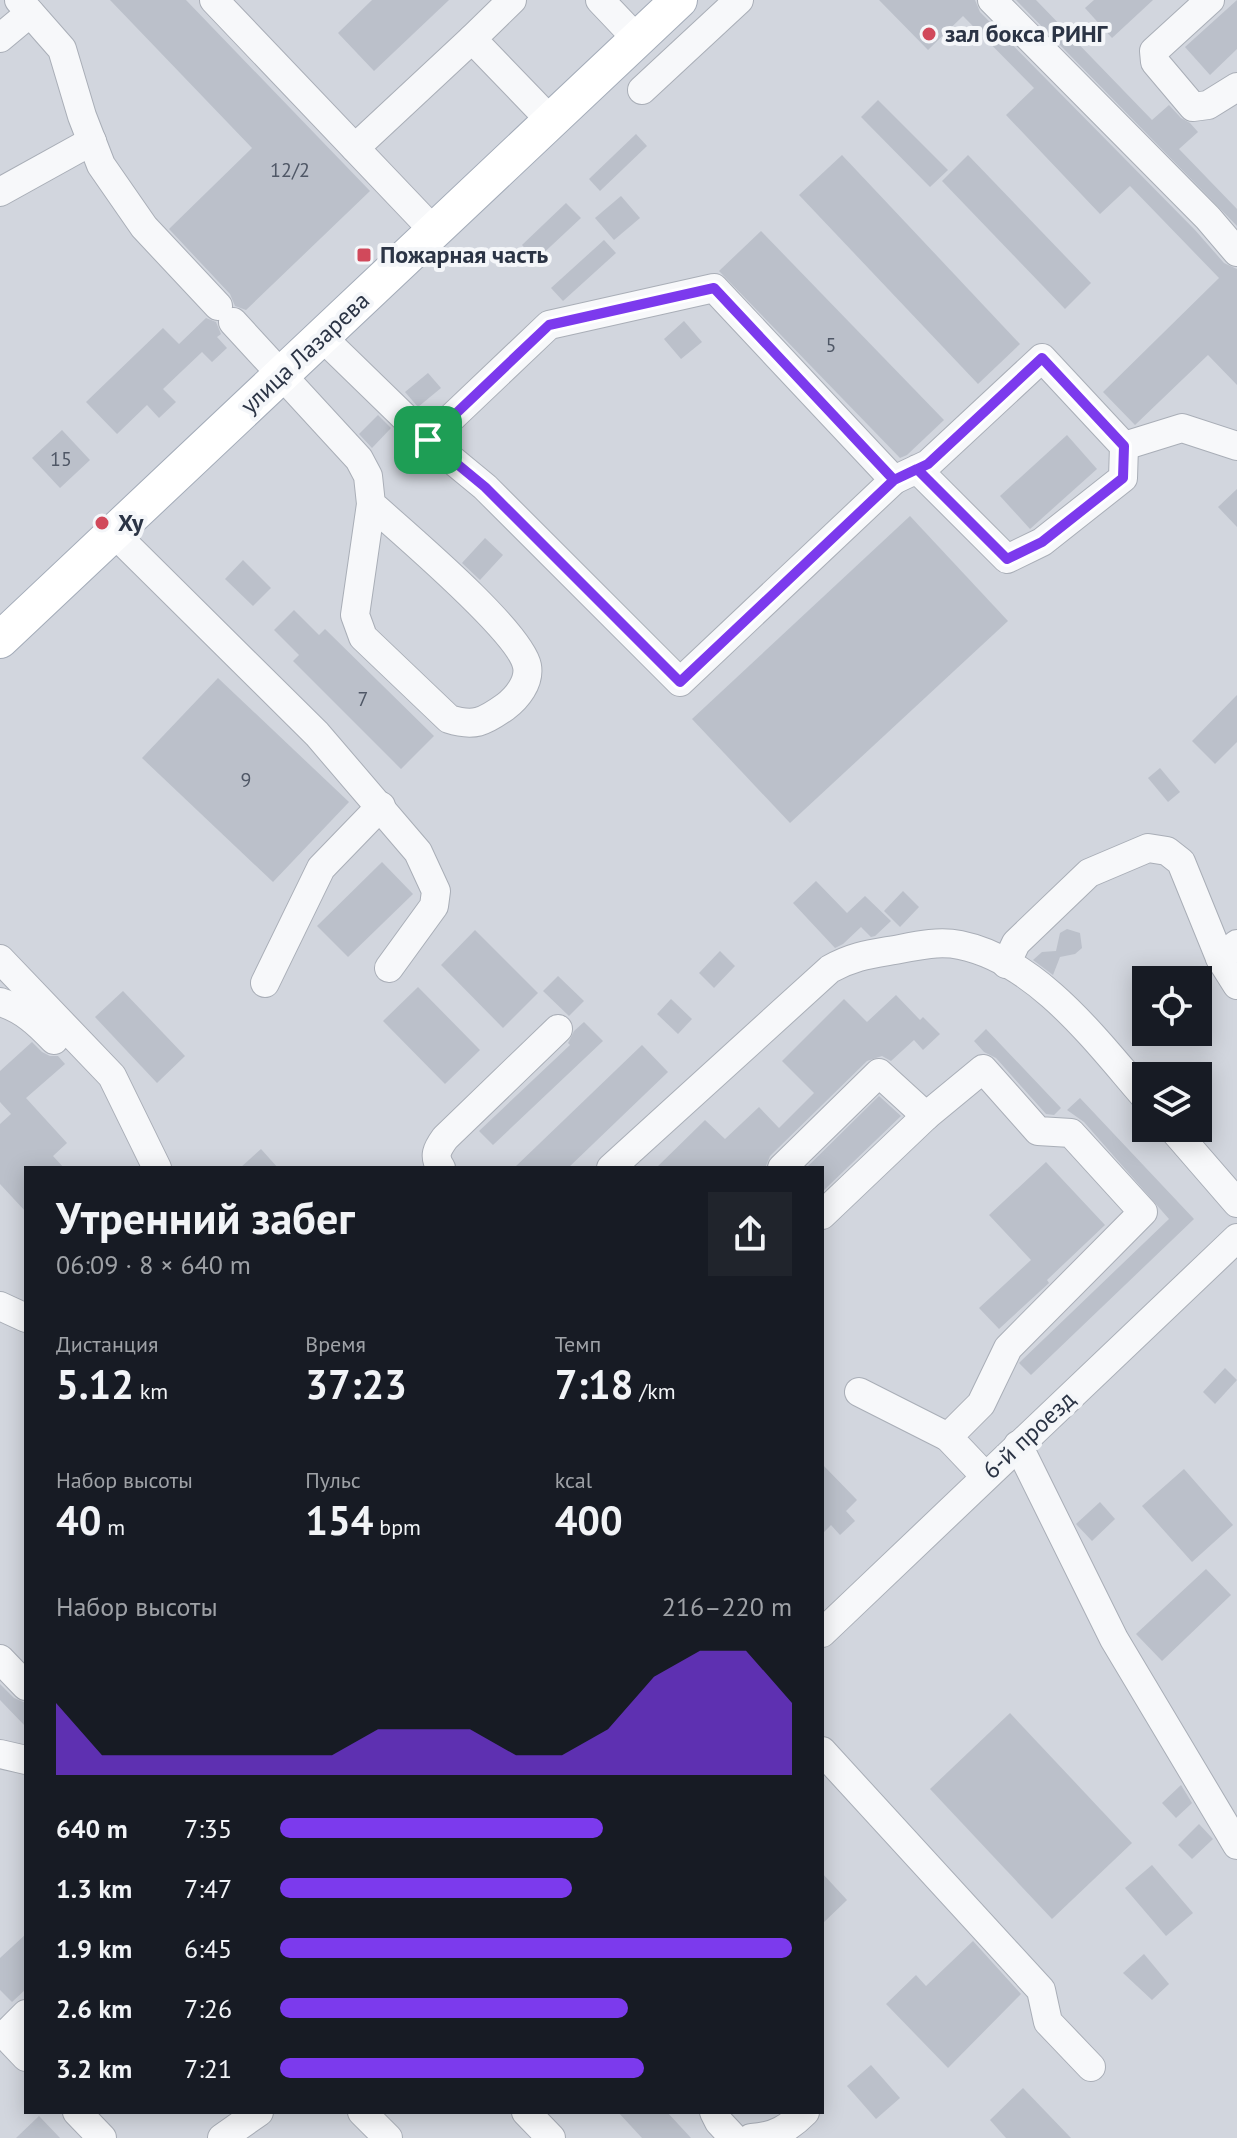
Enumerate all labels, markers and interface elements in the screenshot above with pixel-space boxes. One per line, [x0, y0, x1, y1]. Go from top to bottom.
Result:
place label: зал бокса РИНГ [945, 18, 1109, 49]
marker: зал бокса РИНГ [920, 25, 938, 43]
house number: 12/2 [270, 157, 310, 183]
place label: Пожарная часть [380, 239, 548, 270]
marker: Пожарная часть [355, 246, 373, 264]
street label: улица Лазарева [234, 285, 376, 420]
house number: 5 [826, 332, 836, 358]
pin [394, 406, 462, 474]
icon: arrive [406, 418, 450, 462]
house number: 15 [50, 446, 72, 472]
place label: Xy [118, 507, 144, 538]
marker: Xy [93, 514, 111, 532]
house number: 7 [358, 686, 368, 712]
house number: 9 [241, 767, 251, 793]
map controls [1132, 966, 1212, 1142]
button: locate [1132, 966, 1212, 1046]
button: layers [1132, 1062, 1212, 1142]
text: Утренний забег [56, 1189, 355, 1246]
button: share [708, 1192, 792, 1276]
text: 06:09 · 8 × 640 m [56, 1248, 251, 1281]
text: Дистанция [56, 1330, 158, 1358]
text: Время [305, 1330, 366, 1358]
text: Темп [555, 1330, 601, 1358]
text: 5.12 [56, 1358, 134, 1410]
text: 37:23 [305, 1358, 407, 1410]
text: 7:18 [555, 1358, 633, 1410]
text: km [134, 1377, 168, 1405]
text: /km [633, 1377, 676, 1405]
street label: 6-й проезд [976, 1384, 1082, 1485]
text: Набор высоты [56, 1466, 193, 1494]
text: Пульс [305, 1466, 361, 1494]
text: kcal [555, 1466, 592, 1494]
text: 40 [56, 1494, 101, 1546]
text: 154 [305, 1494, 373, 1546]
text: 400 [555, 1494, 623, 1546]
text: m [101, 1513, 125, 1541]
text: bpm [373, 1513, 421, 1541]
text: Набор высоты [56, 1590, 218, 1623]
text: 216–220 m [662, 1590, 792, 1623]
text: 640 m [56, 1812, 128, 1845]
text: 7:35 [184, 1812, 232, 1845]
text: 1.3 km [56, 1872, 132, 1905]
text: 7:47 [184, 1872, 232, 1905]
text: 1.9 km [56, 1932, 132, 1965]
text: 6:45 [184, 1932, 232, 1965]
text: 2.6 km [56, 1992, 132, 2025]
text: 7:26 [184, 1992, 232, 2025]
text: 3.2 km [56, 2052, 132, 2085]
text: 7:21 [184, 2052, 232, 2085]

